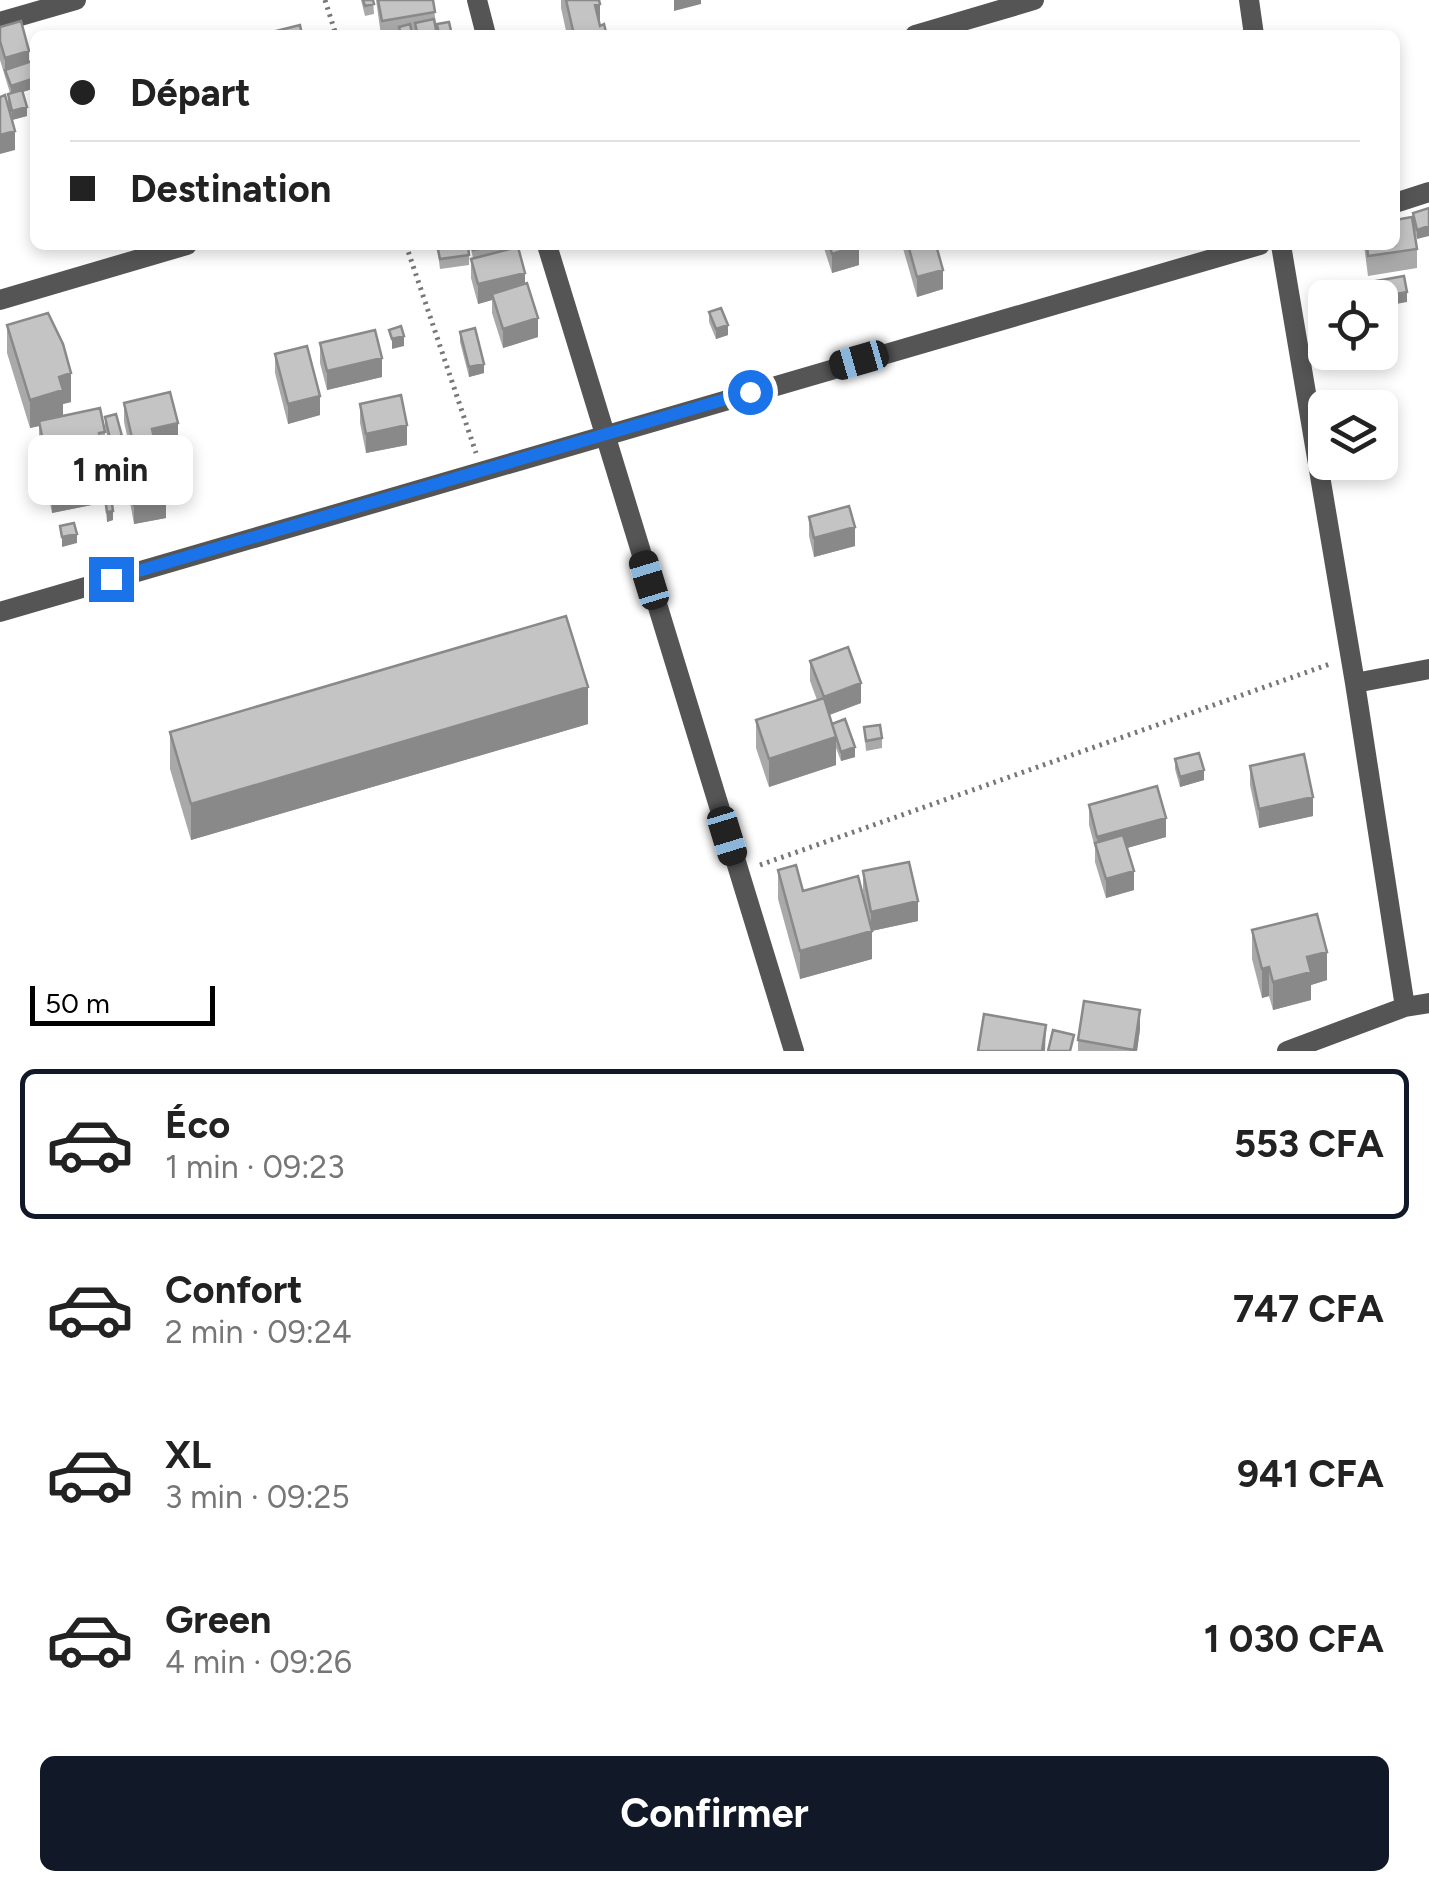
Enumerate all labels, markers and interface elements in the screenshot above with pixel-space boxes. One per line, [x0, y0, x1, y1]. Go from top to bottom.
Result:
text: Départ [130, 70, 251, 116]
text: Destination [130, 166, 331, 212]
map controls [1308, 280, 1398, 480]
button: locate [1308, 280, 1398, 370]
car [826, 337, 892, 383]
route start [728, 370, 773, 415]
button: layers [1308, 390, 1398, 480]
callout: 1 min [28, 434, 194, 504]
text: 1 min [73, 451, 148, 489]
car [626, 547, 672, 613]
route end [89, 557, 134, 602]
car [704, 803, 750, 869]
scale bar [30, 981, 215, 1026]
text: 50 m [45, 986, 110, 1020]
icon: car [45, 1099, 135, 1189]
text: Éco [165, 1102, 230, 1148]
text: 553 CFA [1234, 1121, 1384, 1167]
text: 1 min · 09:23 [165, 1148, 345, 1186]
icon: car [45, 1264, 135, 1354]
text: Confort [165, 1267, 302, 1313]
text: 747 CFA [1233, 1286, 1384, 1332]
text: 2 min · 09:24 [165, 1313, 352, 1351]
icon: car [45, 1429, 135, 1519]
text: XL [165, 1432, 211, 1478]
text: 941 CFA [1237, 1451, 1384, 1497]
text: 3 min · 09:25 [165, 1478, 350, 1516]
icon: car [45, 1594, 135, 1684]
text: Green [165, 1597, 271, 1643]
text: 1 030 CFA [1204, 1616, 1384, 1662]
text: 4 min · 09:26 [165, 1643, 352, 1681]
button: Confirmer [40, 1756, 1389, 1871]

